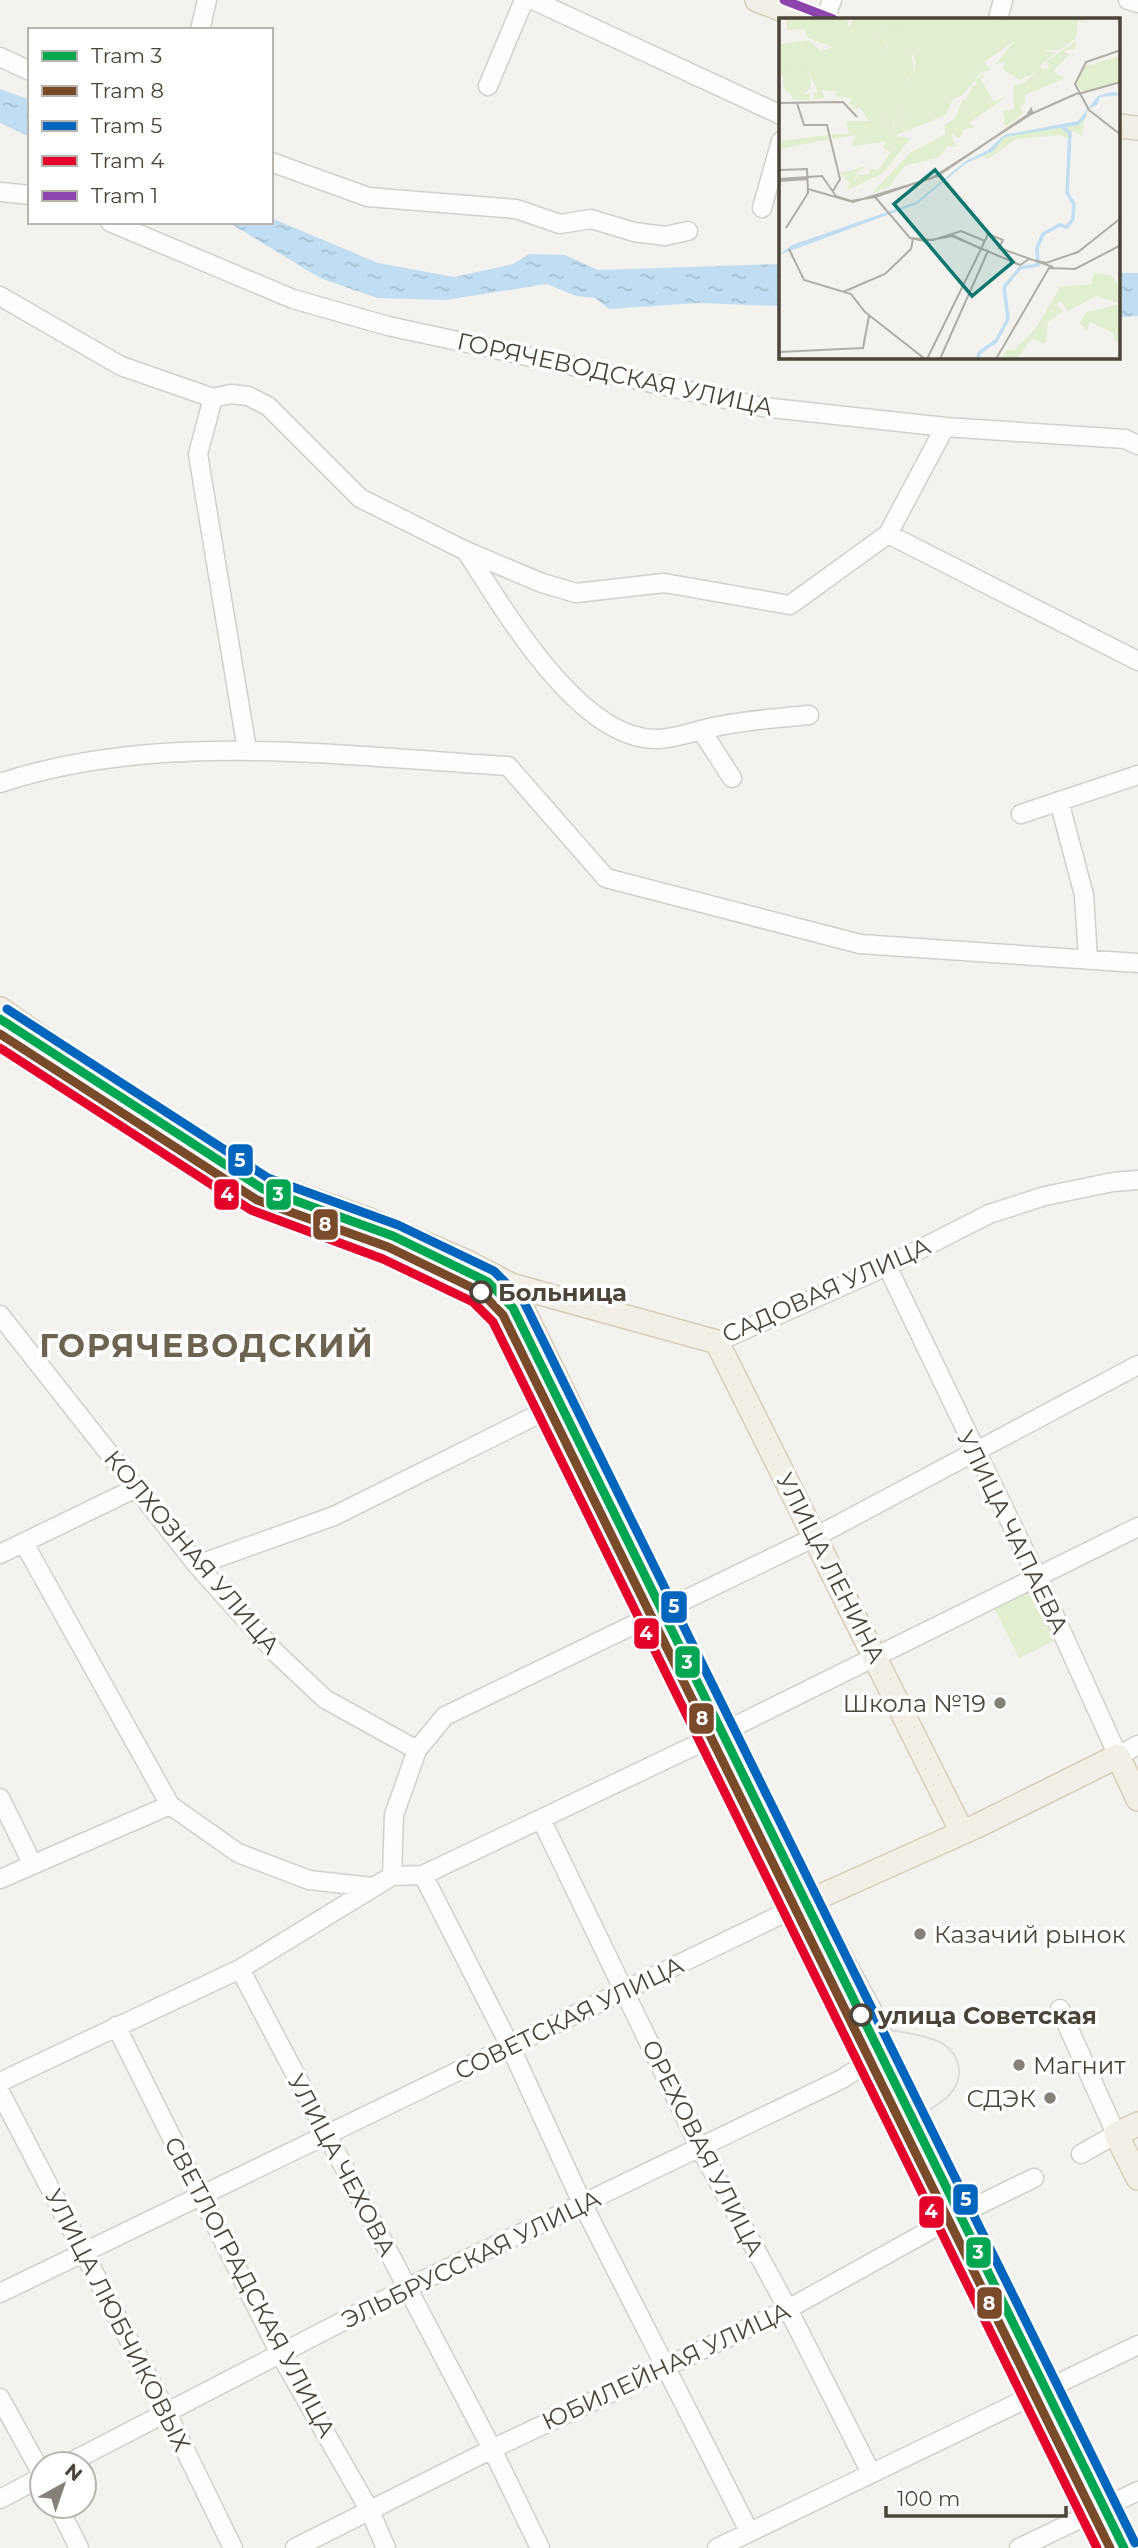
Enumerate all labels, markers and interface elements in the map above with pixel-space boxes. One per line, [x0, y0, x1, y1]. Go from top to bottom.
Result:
inset map [779, 18, 1120, 359]
legend [28, 28, 273, 224]
text: Tram 3 [91, 43, 162, 68]
text: Tram 8 [91, 78, 164, 103]
text: Tram 5 [91, 113, 163, 138]
text: Tram 4 [91, 148, 165, 173]
text: Tram 1 [91, 183, 158, 208]
street label: ГОРЯЧЕВОДСКАЯ УЛИЦА [455, 326, 776, 422]
line badge: 5 [227, 1143, 254, 1177]
text: 5 [234, 1149, 246, 1172]
line badge: 4 [213, 1178, 240, 1211]
line badge: 3 [265, 1178, 292, 1211]
text: 4 [220, 1183, 234, 1206]
text: 3 [271, 1183, 284, 1206]
line badge: 8 [312, 1208, 339, 1241]
text: 8 [319, 1213, 331, 1236]
street label: САДОВАЯ УЛИЦА [717, 1231, 935, 1349]
place label: Больница [498, 1278, 627, 1307]
marker: Больница [470, 1281, 492, 1303]
district label: ГОРЯЧЕВОДСКИЙ [39, 1326, 375, 1365]
street label: УЛИЦА ЧАПАЕВА [951, 1426, 1075, 1639]
street label: КОЛХОЗНАЯ УЛИЦА [98, 1444, 286, 1660]
street label: УЛИЦА ЛЕНИНА [770, 1468, 892, 1668]
line badge: 5 [660, 1590, 688, 1624]
text: 5 [668, 1595, 680, 1618]
line badge: 4 [633, 1617, 660, 1650]
text: 4 [639, 1622, 653, 1645]
line badge: 3 [674, 1645, 701, 1679]
text: 3 [680, 1651, 693, 1674]
place label: Школа №19 [843, 1689, 986, 1718]
marker: Школа №19 [992, 1695, 1008, 1711]
line badge: 8 [688, 1702, 715, 1735]
text: 8 [696, 1707, 708, 1730]
place label: Казачий рынок [934, 1920, 1126, 1949]
marker: Казачий рынок [912, 1926, 928, 1942]
street label: СОВЕТСКАЯ УЛИЦА [450, 1950, 688, 2086]
place label: улица Советская [877, 2001, 1097, 2030]
marker: улица Советская [850, 2004, 872, 2026]
street label: ОРЕХОВАЯ УЛИЦА [636, 2035, 770, 2261]
place label: Магнит [1033, 2051, 1126, 2080]
marker: Магнит [1011, 2057, 1027, 2073]
street label: УЛИЦА ЧЕХОВА [282, 2069, 402, 2261]
place label: СДЭК [966, 2084, 1036, 2113]
marker: СДЭК [1042, 2090, 1058, 2106]
street label: СВЕТЛОГРАДСКАЯ УЛИЦА [158, 2132, 342, 2442]
line badge: 5 [952, 2183, 979, 2216]
street label: УЛИЦА ЛЮБЧИКОВЫХ [39, 2184, 197, 2456]
street label: ЭЛЬБРУССКАЯ УЛИЦА [337, 2184, 605, 2334]
text: 5 [960, 2188, 972, 2211]
line badge: 4 [918, 2195, 945, 2229]
text: 4 [924, 2200, 938, 2223]
line badge: 3 [965, 2236, 992, 2269]
text: 3 [971, 2241, 984, 2264]
line badge: 8 [976, 2286, 1003, 2320]
text: 8 [983, 2292, 995, 2315]
street label: ЮБИЛЕЙНАЯ УЛИЦА [537, 2296, 795, 2436]
north arrow [28, 2450, 98, 2520]
text: N [60, 2459, 87, 2486]
scale bar [886, 2474, 1066, 2518]
text: 100 m [897, 2486, 960, 2511]

